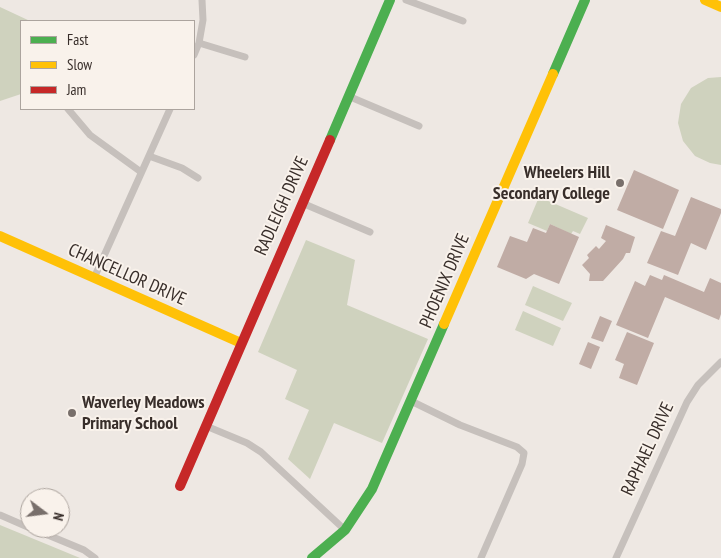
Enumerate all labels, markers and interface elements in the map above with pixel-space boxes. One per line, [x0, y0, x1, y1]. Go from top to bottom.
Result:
legend [20, 20, 195, 110]
text: Fast [67, 30, 88, 49]
text: Slow [67, 55, 92, 74]
text: Jam [67, 80, 86, 99]
street label: RADLEIGH DRIVE [251, 153, 313, 259]
place label: Wheelers Hill Secondary College [493, 162, 610, 204]
marker: Wheelers Hill Secondary College [614, 177, 626, 189]
street label: PHOENIX DRIVE [415, 231, 475, 331]
street label: CHANCELLOR DRIVE [65, 239, 189, 311]
place label: Waverley Meadows Primary School [82, 392, 204, 434]
street label: RAPHAEL DRIVE [617, 399, 679, 499]
marker: Waverley Meadows Primary School [66, 407, 78, 419]
north arrow [20, 488, 70, 538]
text: N [49, 511, 68, 523]

